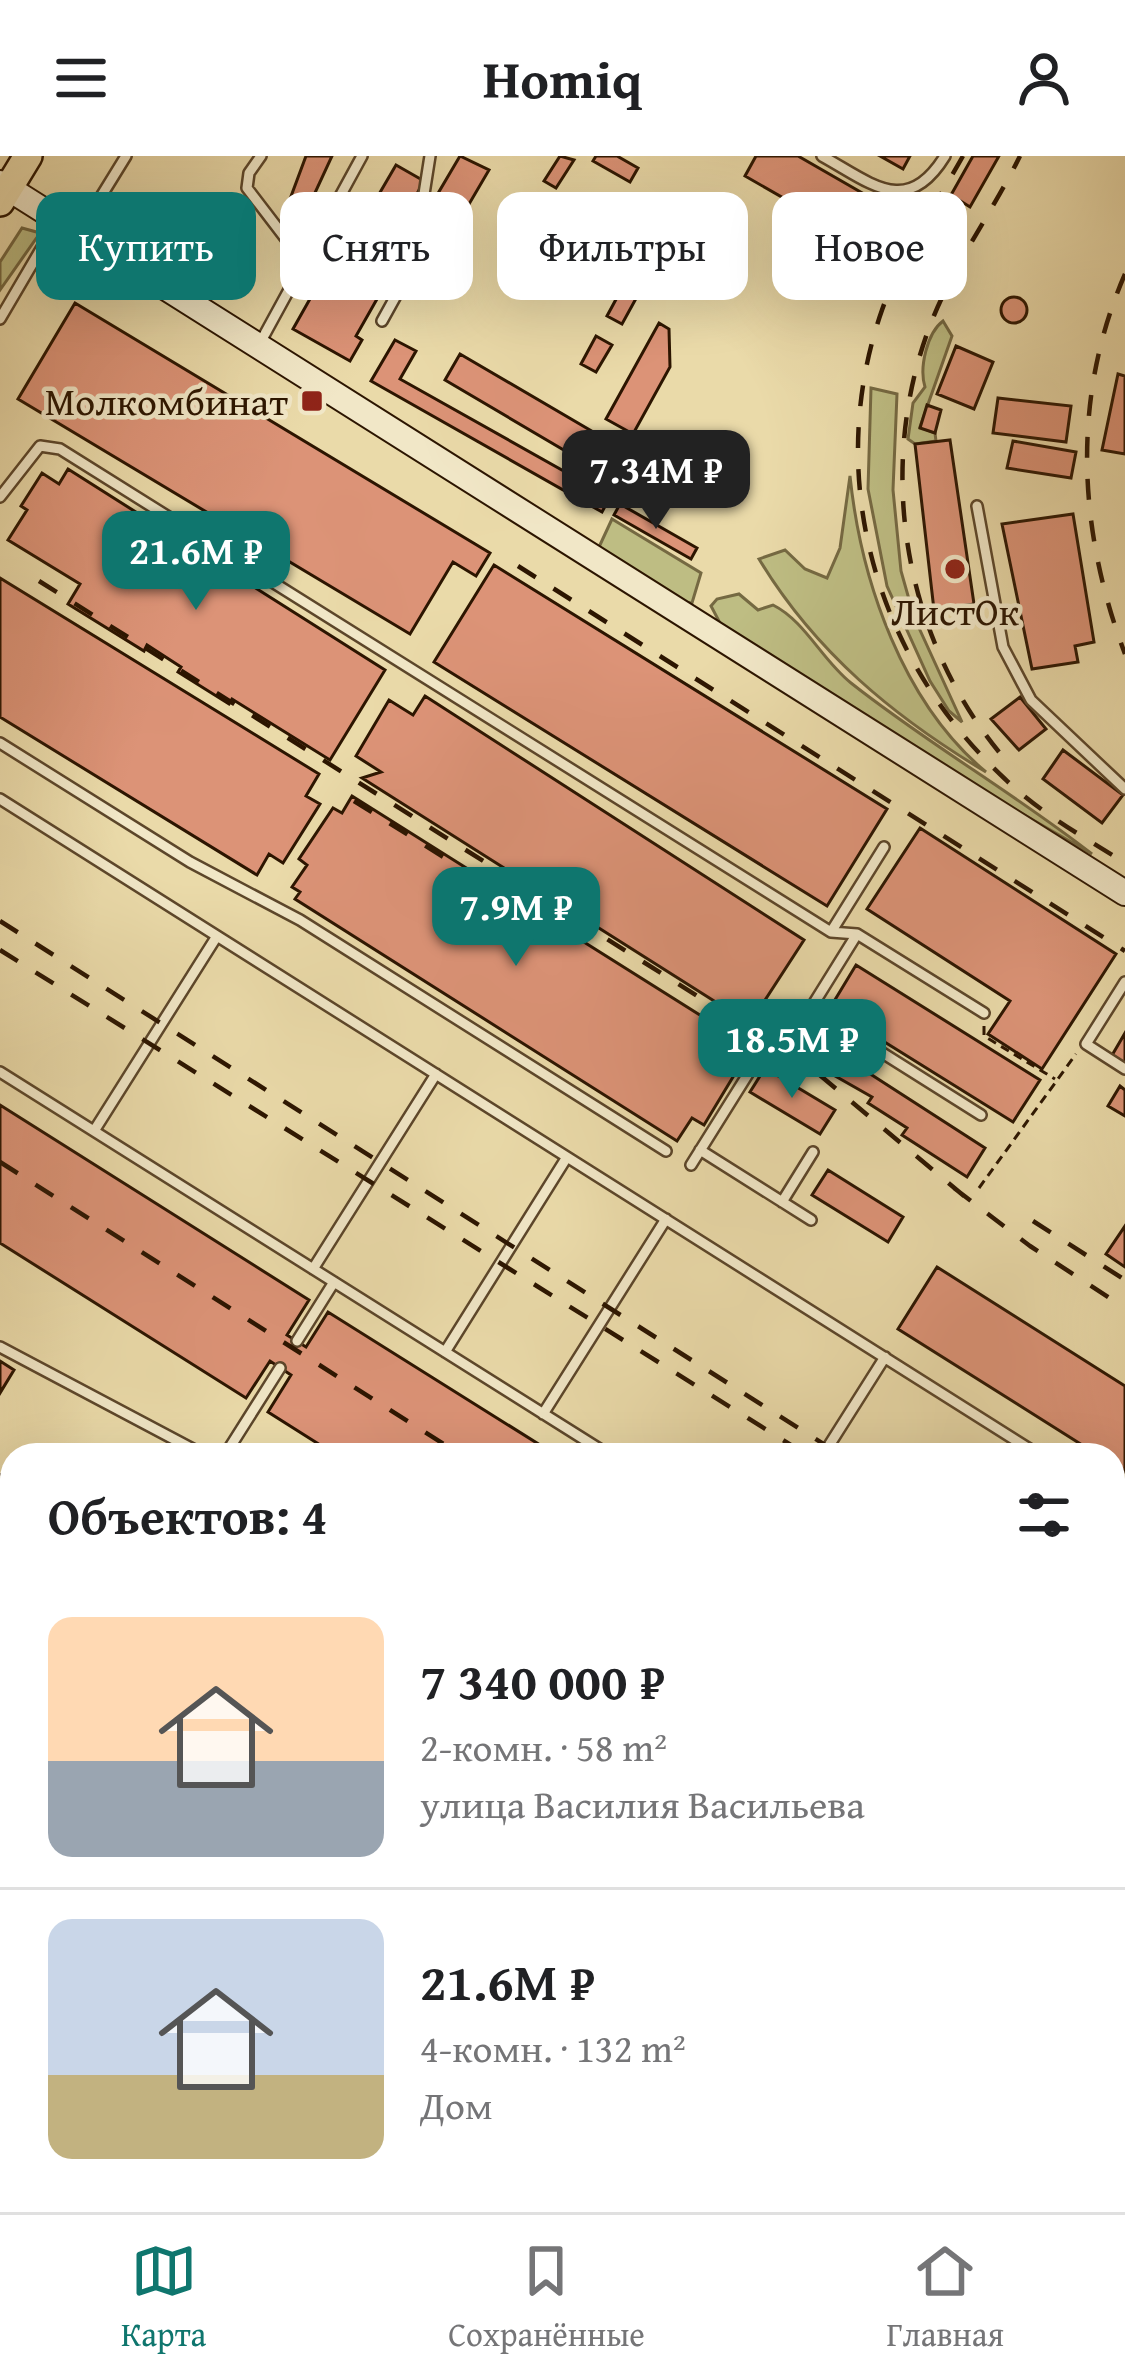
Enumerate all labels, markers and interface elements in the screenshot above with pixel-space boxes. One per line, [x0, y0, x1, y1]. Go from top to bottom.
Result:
text: Homiq [483, 39, 642, 118]
icon: menu [48, 45, 114, 111]
icon: person [1011, 45, 1077, 111]
chip: Купить [36, 192, 256, 300]
chip: Снять [280, 192, 473, 300]
chip: Фильтры [497, 192, 748, 300]
chip: Новое [772, 192, 967, 300]
place label: Молкомбинат [45, 372, 288, 429]
marker: Молкомбинат [299, 388, 325, 414]
pin: 7.34M ₽ [545, 430, 767, 532]
text: 7.34M ₽ [589, 440, 723, 497]
pin: 21.6M ₽ [85, 511, 307, 613]
text: 21.6M ₽ [129, 521, 263, 578]
marker: ЛистОк [942, 556, 968, 582]
place label: ЛистОк [891, 582, 1020, 639]
pin: 7.9M ₽ [418, 867, 614, 969]
text: 7.9M ₽ [459, 877, 573, 934]
pin: 18.5M ₽ [681, 999, 903, 1101]
text: 18.5M ₽ [725, 1009, 859, 1066]
text: Объектов: 4 [48, 1478, 328, 1553]
icon: filters [1011, 1482, 1077, 1548]
text: 7 340 000 ₽ [420, 1643, 665, 1718]
icon: home [144, 1665, 288, 1809]
text: 2-комн. · 58 m² [420, 1718, 667, 1775]
text: улица Василия Васильева [420, 1775, 865, 1832]
text: 21.6M ₽ [420, 1944, 595, 2019]
icon: home [144, 1967, 288, 2111]
text: 4-комн. · 132 m² [420, 2019, 686, 2076]
text: Дом [420, 2076, 493, 2133]
tab: Карта [121, 2238, 206, 2358]
tab: Сохранённые [448, 2238, 645, 2358]
tab: Главная [887, 2238, 1004, 2358]

